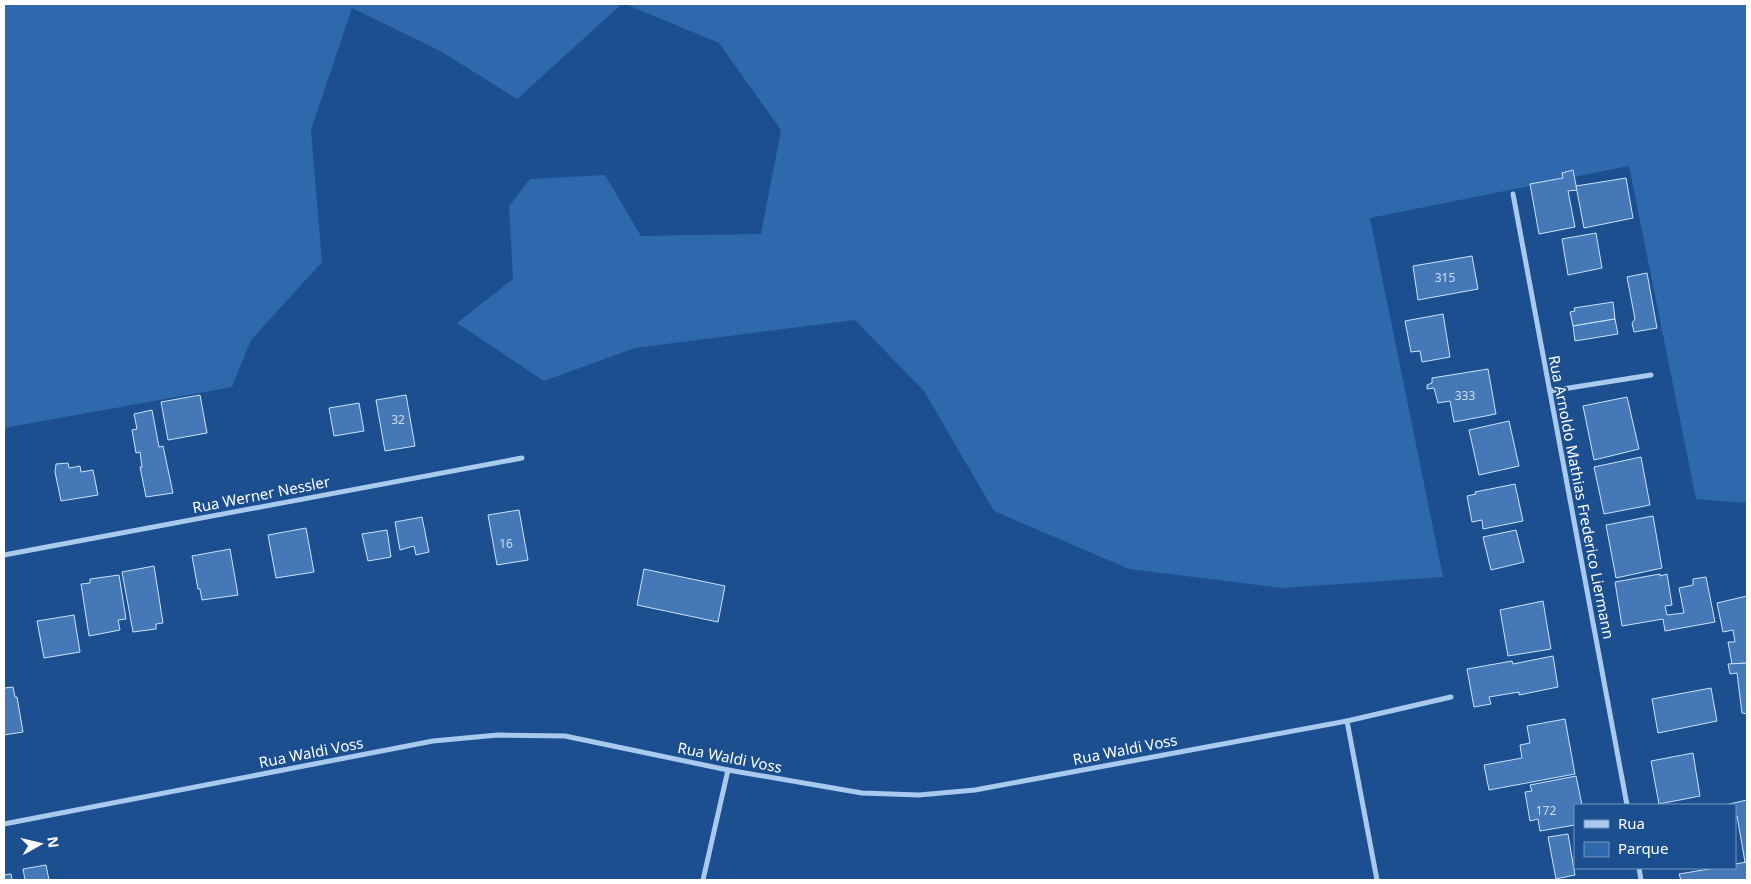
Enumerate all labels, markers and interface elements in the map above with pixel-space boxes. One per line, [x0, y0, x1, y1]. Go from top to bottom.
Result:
house number: 315 [1435, 269, 1455, 286]
street label: Rua Arnoldo Mathias Frederico Liermann [1545, 353, 1619, 641]
house number: 333 [1455, 387, 1475, 404]
house number: 32 [391, 411, 405, 428]
street label: Rua Werner Nessler [190, 471, 332, 517]
house number: 16 [499, 535, 513, 552]
street label: Rua Waldi Voss [1071, 729, 1179, 769]
street label: Rua Waldi Voss [257, 732, 365, 772]
street label: Rua Waldi Voss [676, 737, 784, 777]
house number: 172 [1536, 802, 1556, 819]
legend [1574, 804, 1736, 869]
text: Rua [1618, 813, 1645, 833]
north arrow [15, 819, 65, 869]
text: N [43, 835, 64, 849]
text: Parque [1618, 838, 1668, 858]

